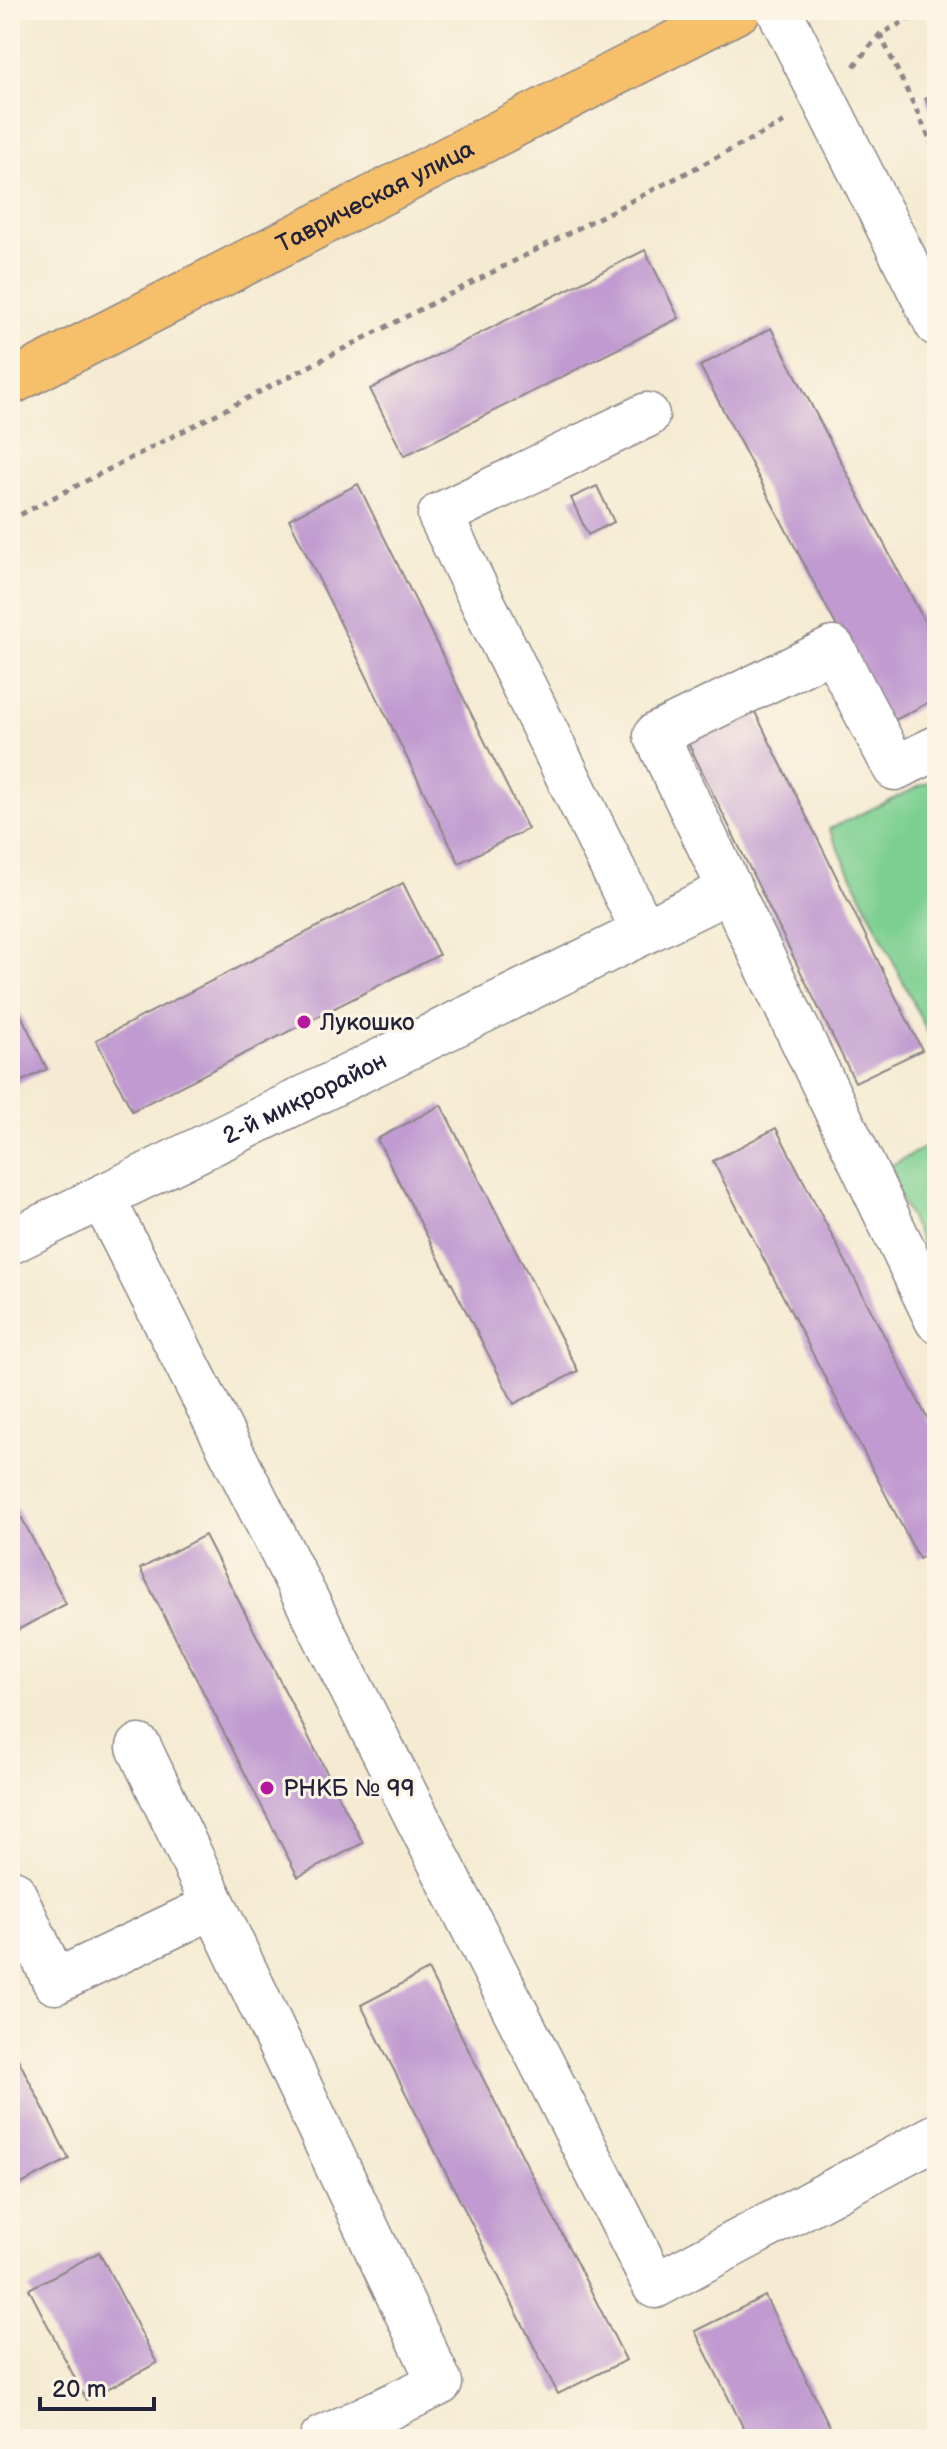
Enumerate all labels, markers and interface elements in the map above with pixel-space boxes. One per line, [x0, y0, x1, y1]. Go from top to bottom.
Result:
street label: Таврическая улица [272, 134, 479, 259]
place label: Лукошко [319, 1008, 415, 1037]
marker: Лукошко [295, 1013, 313, 1031]
street label: 2-й микрорайон [218, 1046, 392, 1151]
place label: РНКБ № 99 [283, 1774, 415, 1803]
marker: РНКБ № 99 [258, 1779, 276, 1797]
scale bar [40, 2361, 154, 2411]
text: 20 m [52, 2375, 107, 2404]

